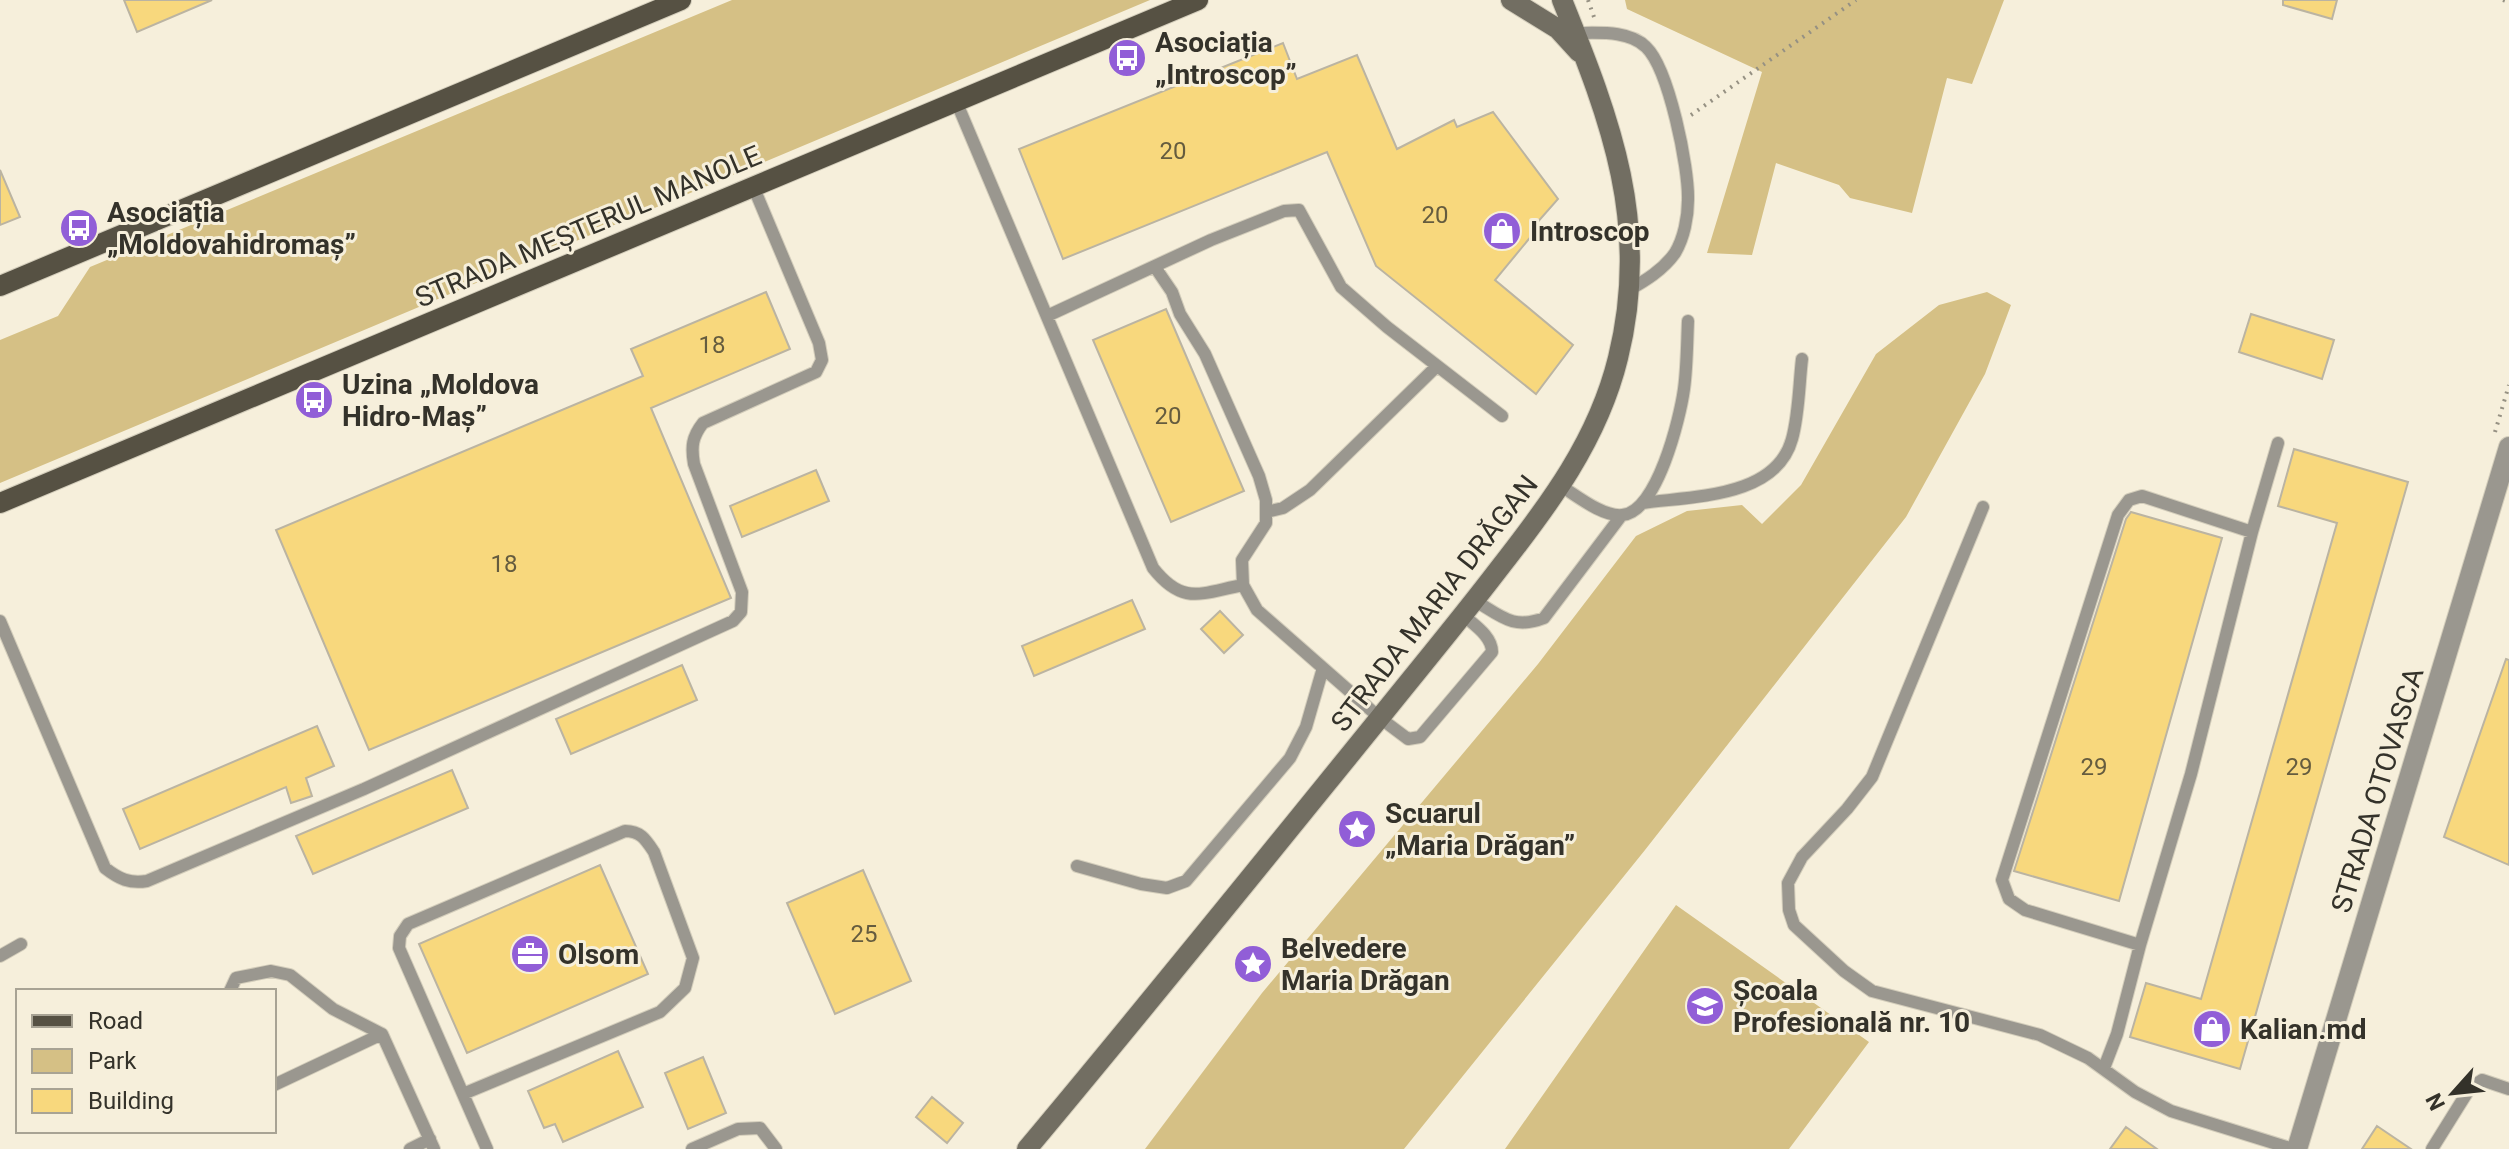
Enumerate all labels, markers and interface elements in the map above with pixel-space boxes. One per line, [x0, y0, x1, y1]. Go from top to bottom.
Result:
place label: Asociația „Introscop” [1155, 26, 1297, 91]
bus stop icon: Asociația „Introscop” [1106, 37, 1148, 79]
house number: 20 [1160, 137, 1186, 165]
street label: STRADA MEȘTERUL MANOLE [410, 139, 766, 314]
place label: Asociația „Moldovahidromaș” [107, 196, 356, 261]
house number: 20 [1422, 201, 1448, 229]
bus stop icon: Asociația „Moldovahidromaș” [58, 207, 100, 249]
shop icon: Introscop [1481, 210, 1523, 252]
place label: Introscop [1530, 215, 1650, 248]
house number: 18 [699, 331, 725, 359]
place label: Uzina „Moldova Hidro-Maș” [342, 368, 539, 433]
bus stop icon: Uzina „Moldova Hidro-Maș” [293, 379, 335, 421]
house number: 20 [1155, 402, 1181, 430]
street label: STRADA MARIA DRĂGAN [1324, 468, 1545, 738]
house number: 18 [491, 550, 517, 578]
street label: STRADA OTOVASCA [2324, 664, 2430, 917]
house number: 29 [2081, 753, 2107, 781]
house number: 29 [2286, 753, 2312, 781]
place label: Scuarul „Maria Drăgan” [1385, 797, 1575, 862]
place icon: Scuarul „Maria Drăgan” [1336, 808, 1378, 850]
house number: 25 [851, 920, 877, 948]
place label: Belvedere Maria Drăgan [1281, 932, 1450, 997]
office icon: Olsom [509, 933, 551, 975]
place label: Olsom [558, 938, 639, 971]
place icon: Belvedere Maria Drăgan [1232, 943, 1274, 985]
place label: Școala Profesională nr. 10 [1733, 974, 1970, 1039]
school or university icon: Școala Profesională nr. 10 [1684, 985, 1726, 1027]
legend [16, 989, 276, 1133]
text: Road [88, 1007, 143, 1035]
shop icon: Kalian.md [2191, 1008, 2233, 1050]
place label: Kalian.md [2240, 1013, 2366, 1046]
text: Park [88, 1047, 137, 1075]
north arrow [2413, 1053, 2493, 1133]
text: Building [88, 1087, 174, 1115]
text: N [2421, 1089, 2450, 1114]

